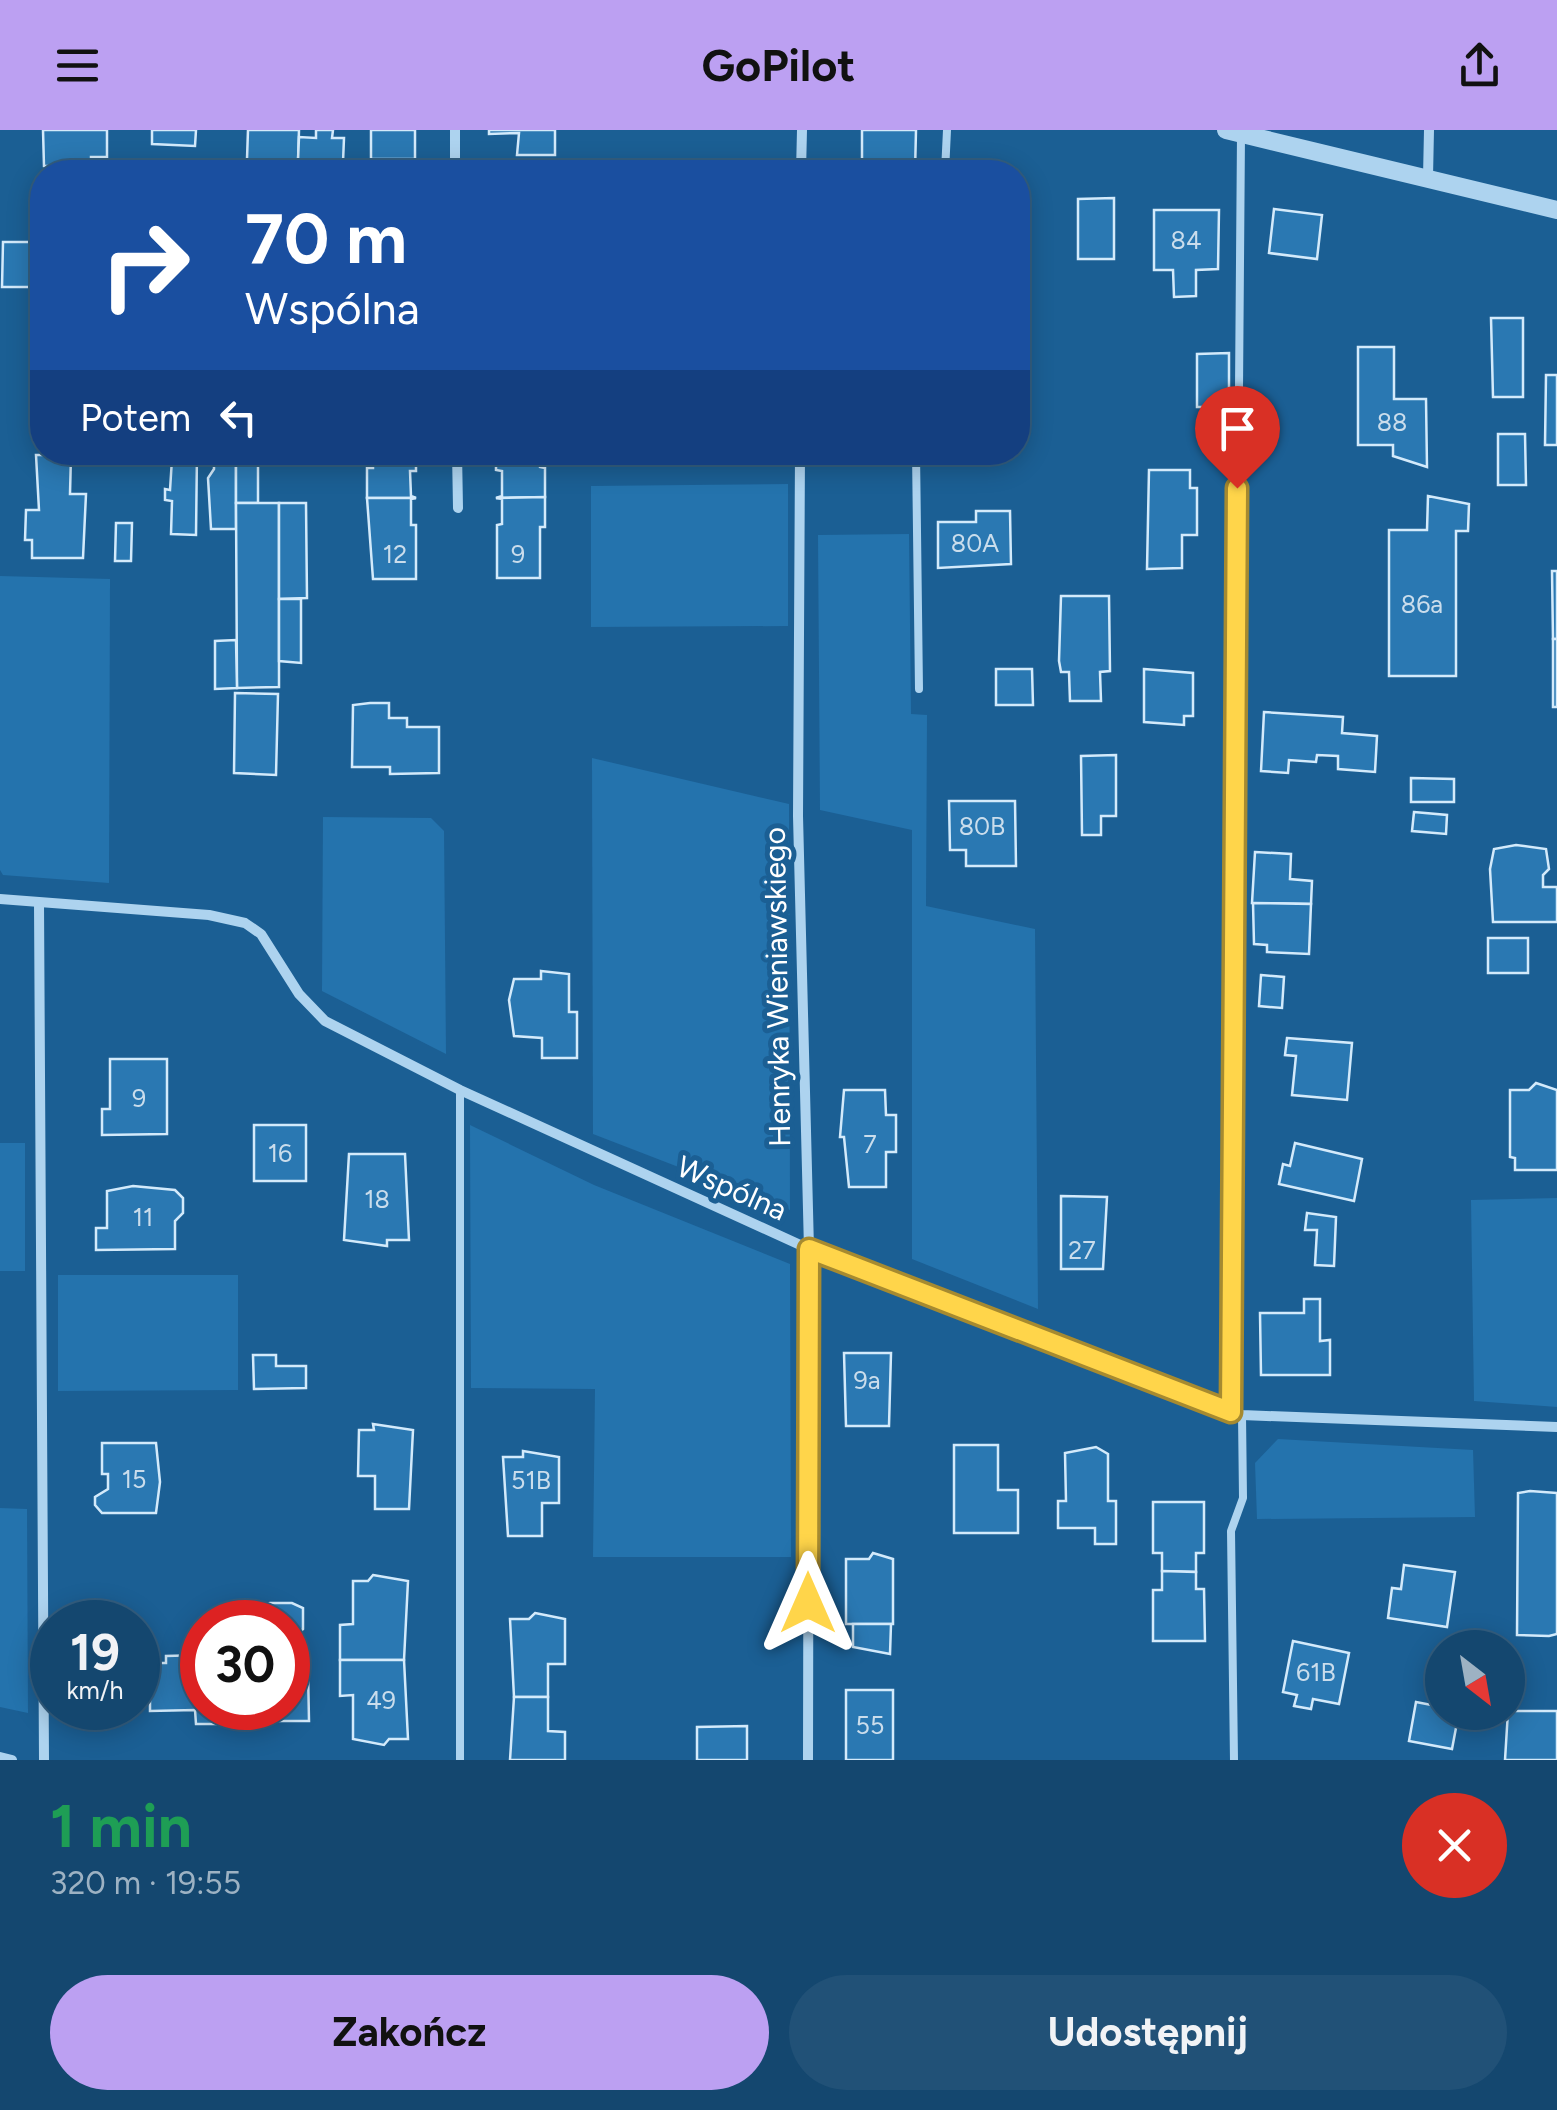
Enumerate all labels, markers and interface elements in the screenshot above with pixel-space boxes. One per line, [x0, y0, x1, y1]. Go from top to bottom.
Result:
icon: menu [50, 38, 105, 93]
text: GoPilot [702, 38, 855, 92]
icon: share [1452, 38, 1507, 93]
text: 70 m [245, 196, 407, 281]
icon: right [80, 200, 210, 330]
house number: 84 [1171, 225, 1201, 255]
text: Wspólna [245, 281, 420, 335]
pin [1195, 386, 1280, 489]
icon: left [211, 390, 266, 445]
text: Potem [80, 395, 191, 441]
icon: arrive [1210, 401, 1265, 456]
house number: 88 [1377, 407, 1407, 437]
house number: 80A [951, 528, 999, 558]
house number: 12 [383, 539, 407, 569]
house number: 9 [511, 539, 525, 569]
house number: 86a [1401, 589, 1443, 619]
house number: 80B [959, 811, 1005, 841]
street label: Henryka Wieniawskiego [756, 827, 798, 1147]
house number: 9 [132, 1083, 146, 1113]
house number: 7 [863, 1129, 877, 1159]
house number: 16 [268, 1138, 292, 1168]
street label: Wspólna [671, 1147, 793, 1229]
house number: 18 [364, 1184, 390, 1214]
house number: 11 [133, 1202, 153, 1232]
house number: 27 [1068, 1235, 1096, 1265]
house number: 9a [854, 1365, 880, 1395]
house number: 15 [122, 1464, 146, 1494]
house number: 51B [511, 1465, 551, 1495]
position arrow [756, 1551, 860, 1655]
speed limit sign: 30 [180, 1600, 310, 1730]
text: 19 [70, 1622, 120, 1683]
north arrow [1425, 1630, 1525, 1730]
map controls [1425, 1630, 1525, 1730]
house number: 61B [1296, 1657, 1336, 1687]
text: km/h [66, 1675, 124, 1705]
house number: 49 [366, 1685, 396, 1715]
house number: 55 [856, 1710, 884, 1740]
text: 1 min [50, 1790, 192, 1862]
button: close [1402, 1793, 1507, 1898]
text: 320 m · 19:55 [50, 1864, 241, 1902]
button: Zakończ [50, 1975, 769, 2090]
button: Udostępnij [789, 1975, 1507, 2090]

